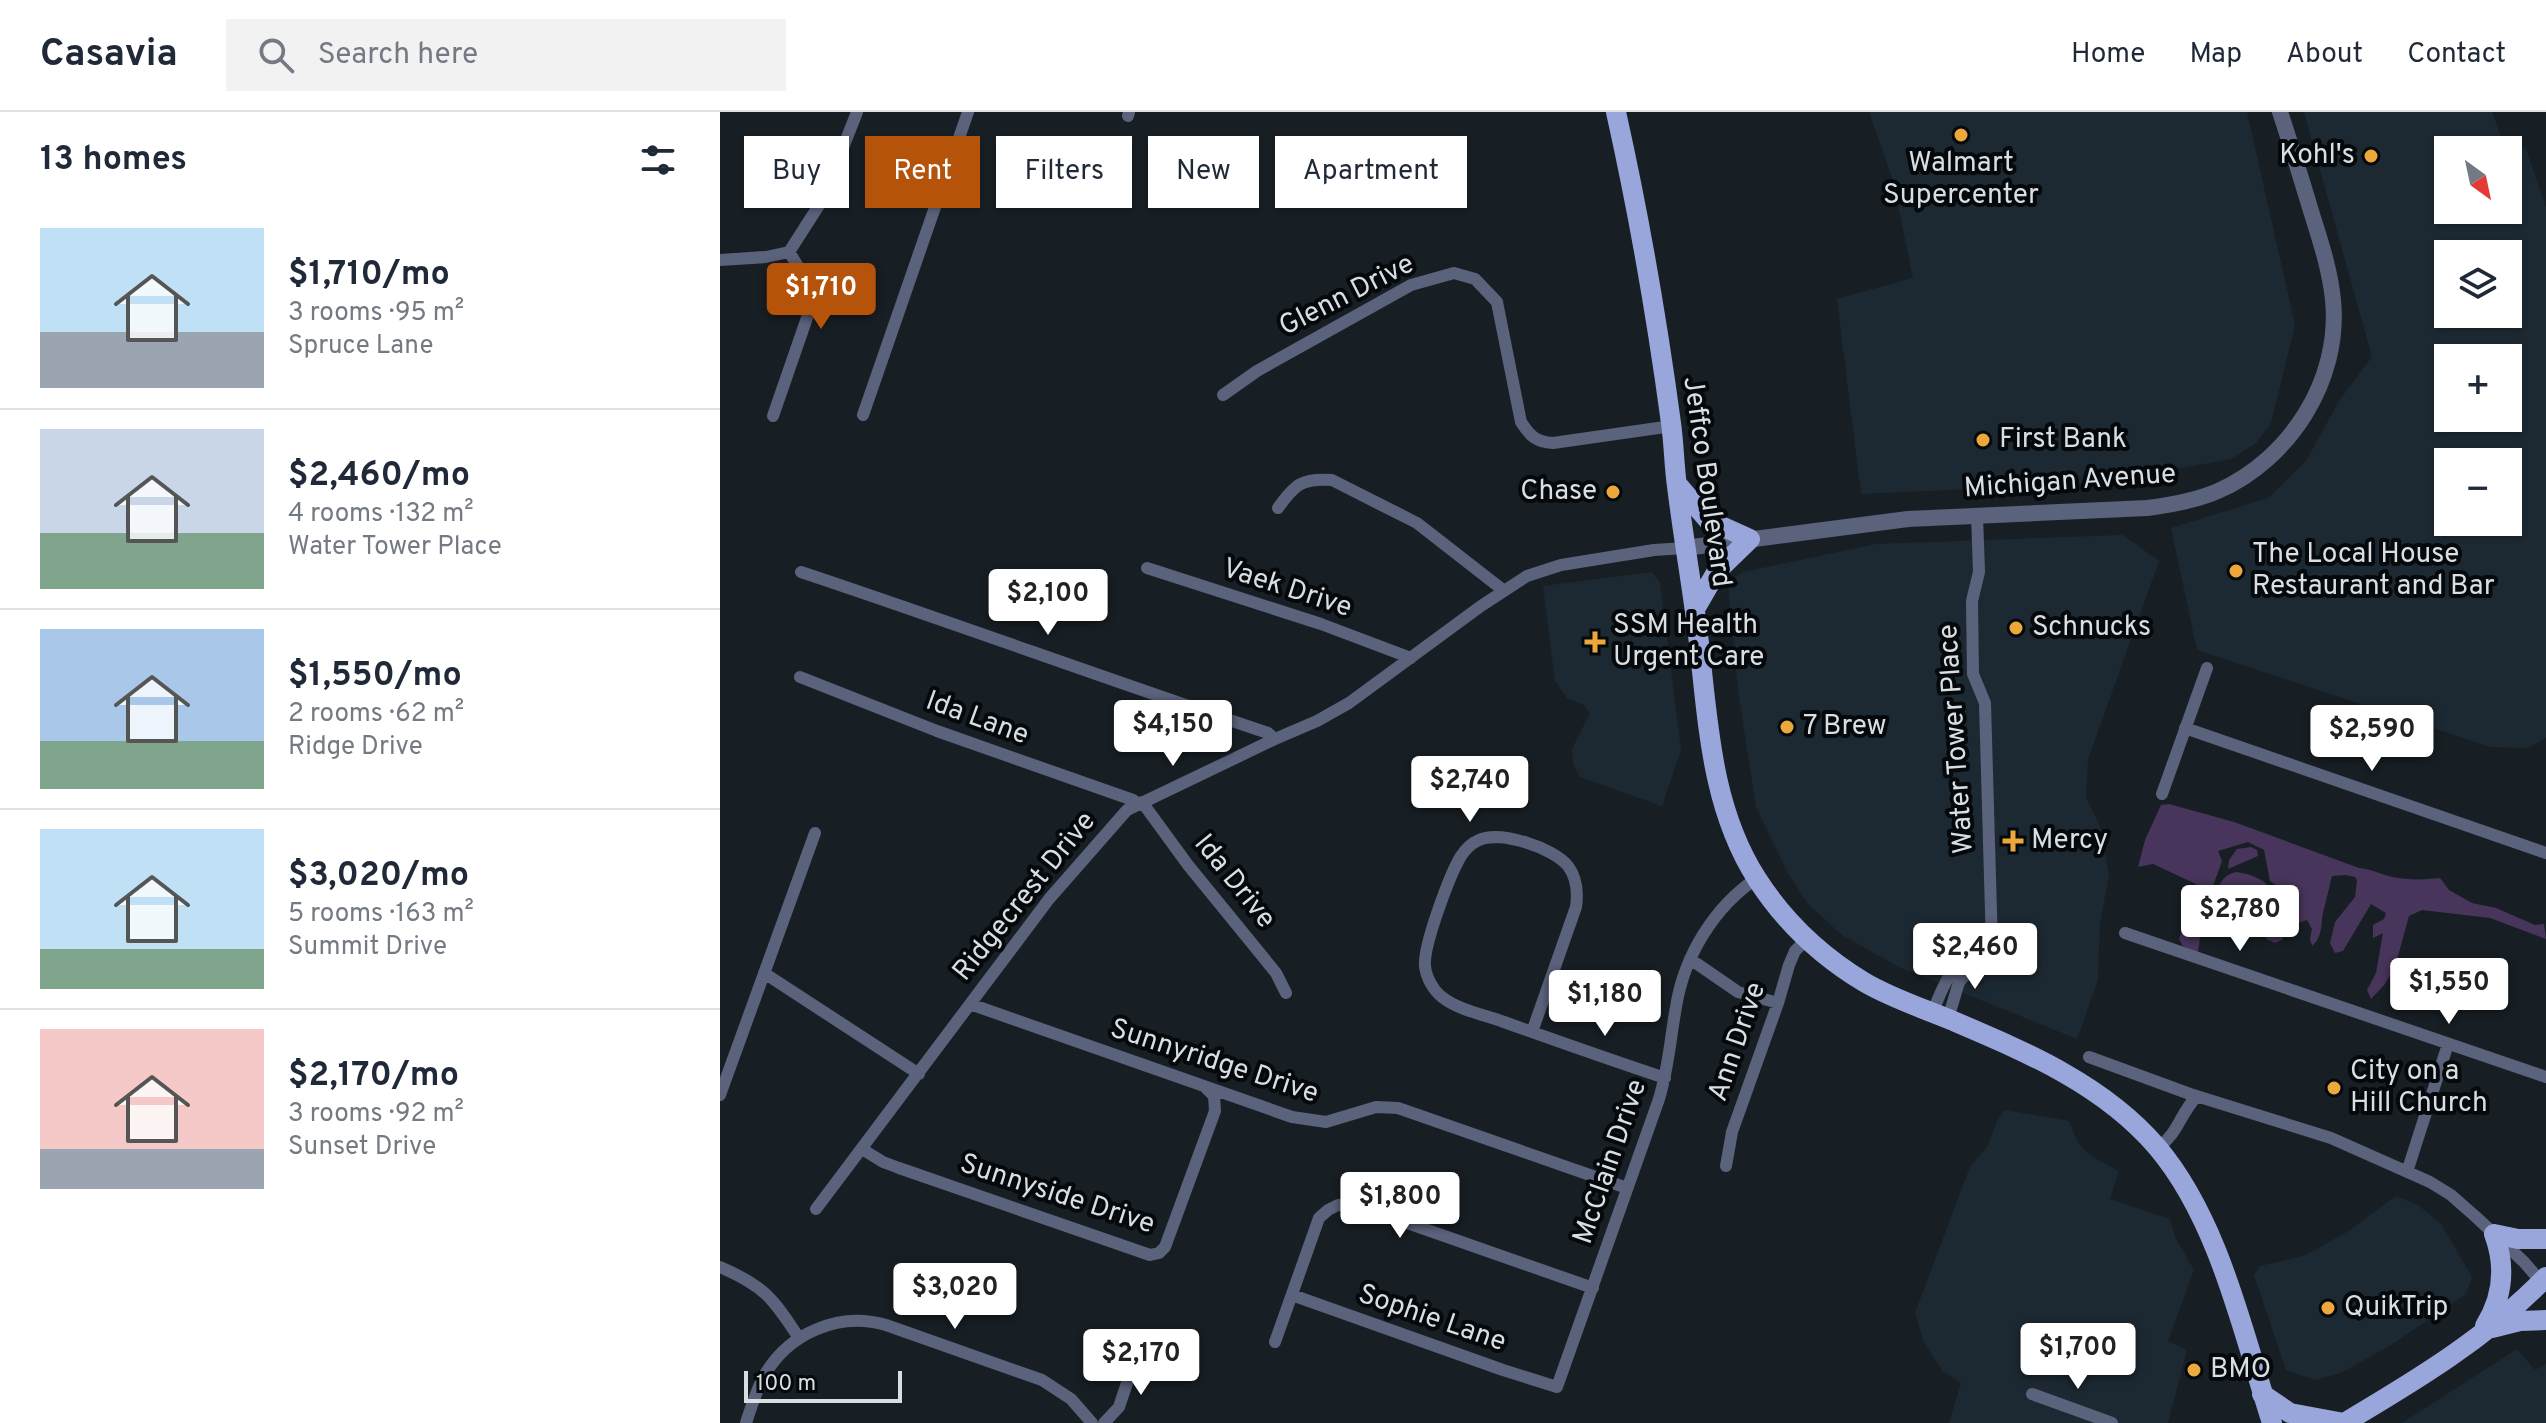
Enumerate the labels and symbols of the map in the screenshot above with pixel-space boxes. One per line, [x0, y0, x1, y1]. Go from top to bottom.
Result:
marker: Walmart Supercenter [1952, 126, 1970, 144]
north arrow [2434, 136, 2522, 224]
place label: Kohl's [2279, 138, 2355, 174]
place label: Walmart Supercenter [1883, 146, 2039, 214]
marker: Kohl's [2362, 147, 2380, 165]
street label: Glenn Drive [1273, 247, 1421, 345]
pin: $1,710 [756, 263, 886, 331]
street label: Jeffco Boulevard [1673, 374, 1739, 590]
place label: First Bank [1999, 422, 2127, 458]
marker: First Bank [1974, 431, 1992, 449]
street label: Michigan Avenue [1963, 457, 2177, 507]
place label: Chase [1520, 474, 1597, 510]
marker: Chase [1604, 483, 1622, 501]
place label: The Local House Restaurant and Bar [2252, 537, 2495, 605]
street label: Vaek Drive [1218, 551, 1356, 627]
marker: The Local House Restaurant and Bar [2227, 562, 2245, 580]
pin: $2,100 [983, 569, 1113, 637]
place label: SSM Health Urgent Care [1613, 608, 1764, 676]
place label: Schnucks [2032, 610, 2151, 646]
marker: Schnucks [2007, 619, 2025, 637]
street label: Water Tower Place [1931, 623, 1983, 855]
marker: SSM Health Urgent Care [1584, 631, 1606, 653]
street label: Ida Lane [921, 684, 1033, 754]
pin: $4,150 [1108, 700, 1238, 768]
pin: $2,590 [2307, 705, 2437, 773]
place label: 7 Brew [1803, 709, 1886, 745]
marker: 7 Brew [1778, 718, 1796, 736]
pin: $2,740 [1405, 756, 1535, 824]
street label: Ridgecrest Drive [946, 805, 1104, 989]
place label: Mercy [2031, 823, 2108, 859]
street label: Ida Drive [1185, 827, 1283, 937]
marker: Mercy [2002, 830, 2024, 852]
pin: $2,780 [2175, 885, 2305, 953]
pin: $2,460 [1910, 923, 2040, 991]
pin: $1,550 [2384, 958, 2514, 1026]
pin: $1,180 [1540, 970, 1670, 1038]
street label: Ann Drive [1701, 978, 1775, 1106]
street label: Sunnyridge Drive [1105, 1011, 1323, 1113]
place label: City on a Hill Church [2350, 1054, 2488, 1122]
street label: McClain Drive [1566, 1075, 1656, 1249]
marker: City on a Hill Church [2325, 1079, 2343, 1097]
street label: Sunnyside Drive [955, 1147, 1159, 1243]
pin: $1,800 [1335, 1172, 1465, 1240]
pin: $3,020 [890, 1263, 1020, 1331]
street label: Sophie Lane [1353, 1277, 1511, 1361]
place label: QuikTrip [2344, 1290, 2448, 1326]
marker: QuikTrip [2319, 1299, 2337, 1317]
pin: $1,700 [2013, 1323, 2143, 1391]
pin: $2,170 [1076, 1329, 1206, 1397]
place label: BMO [2210, 1352, 2271, 1388]
marker: BMO [2185, 1361, 2203, 1379]
scale bar [744, 1367, 902, 1403]

